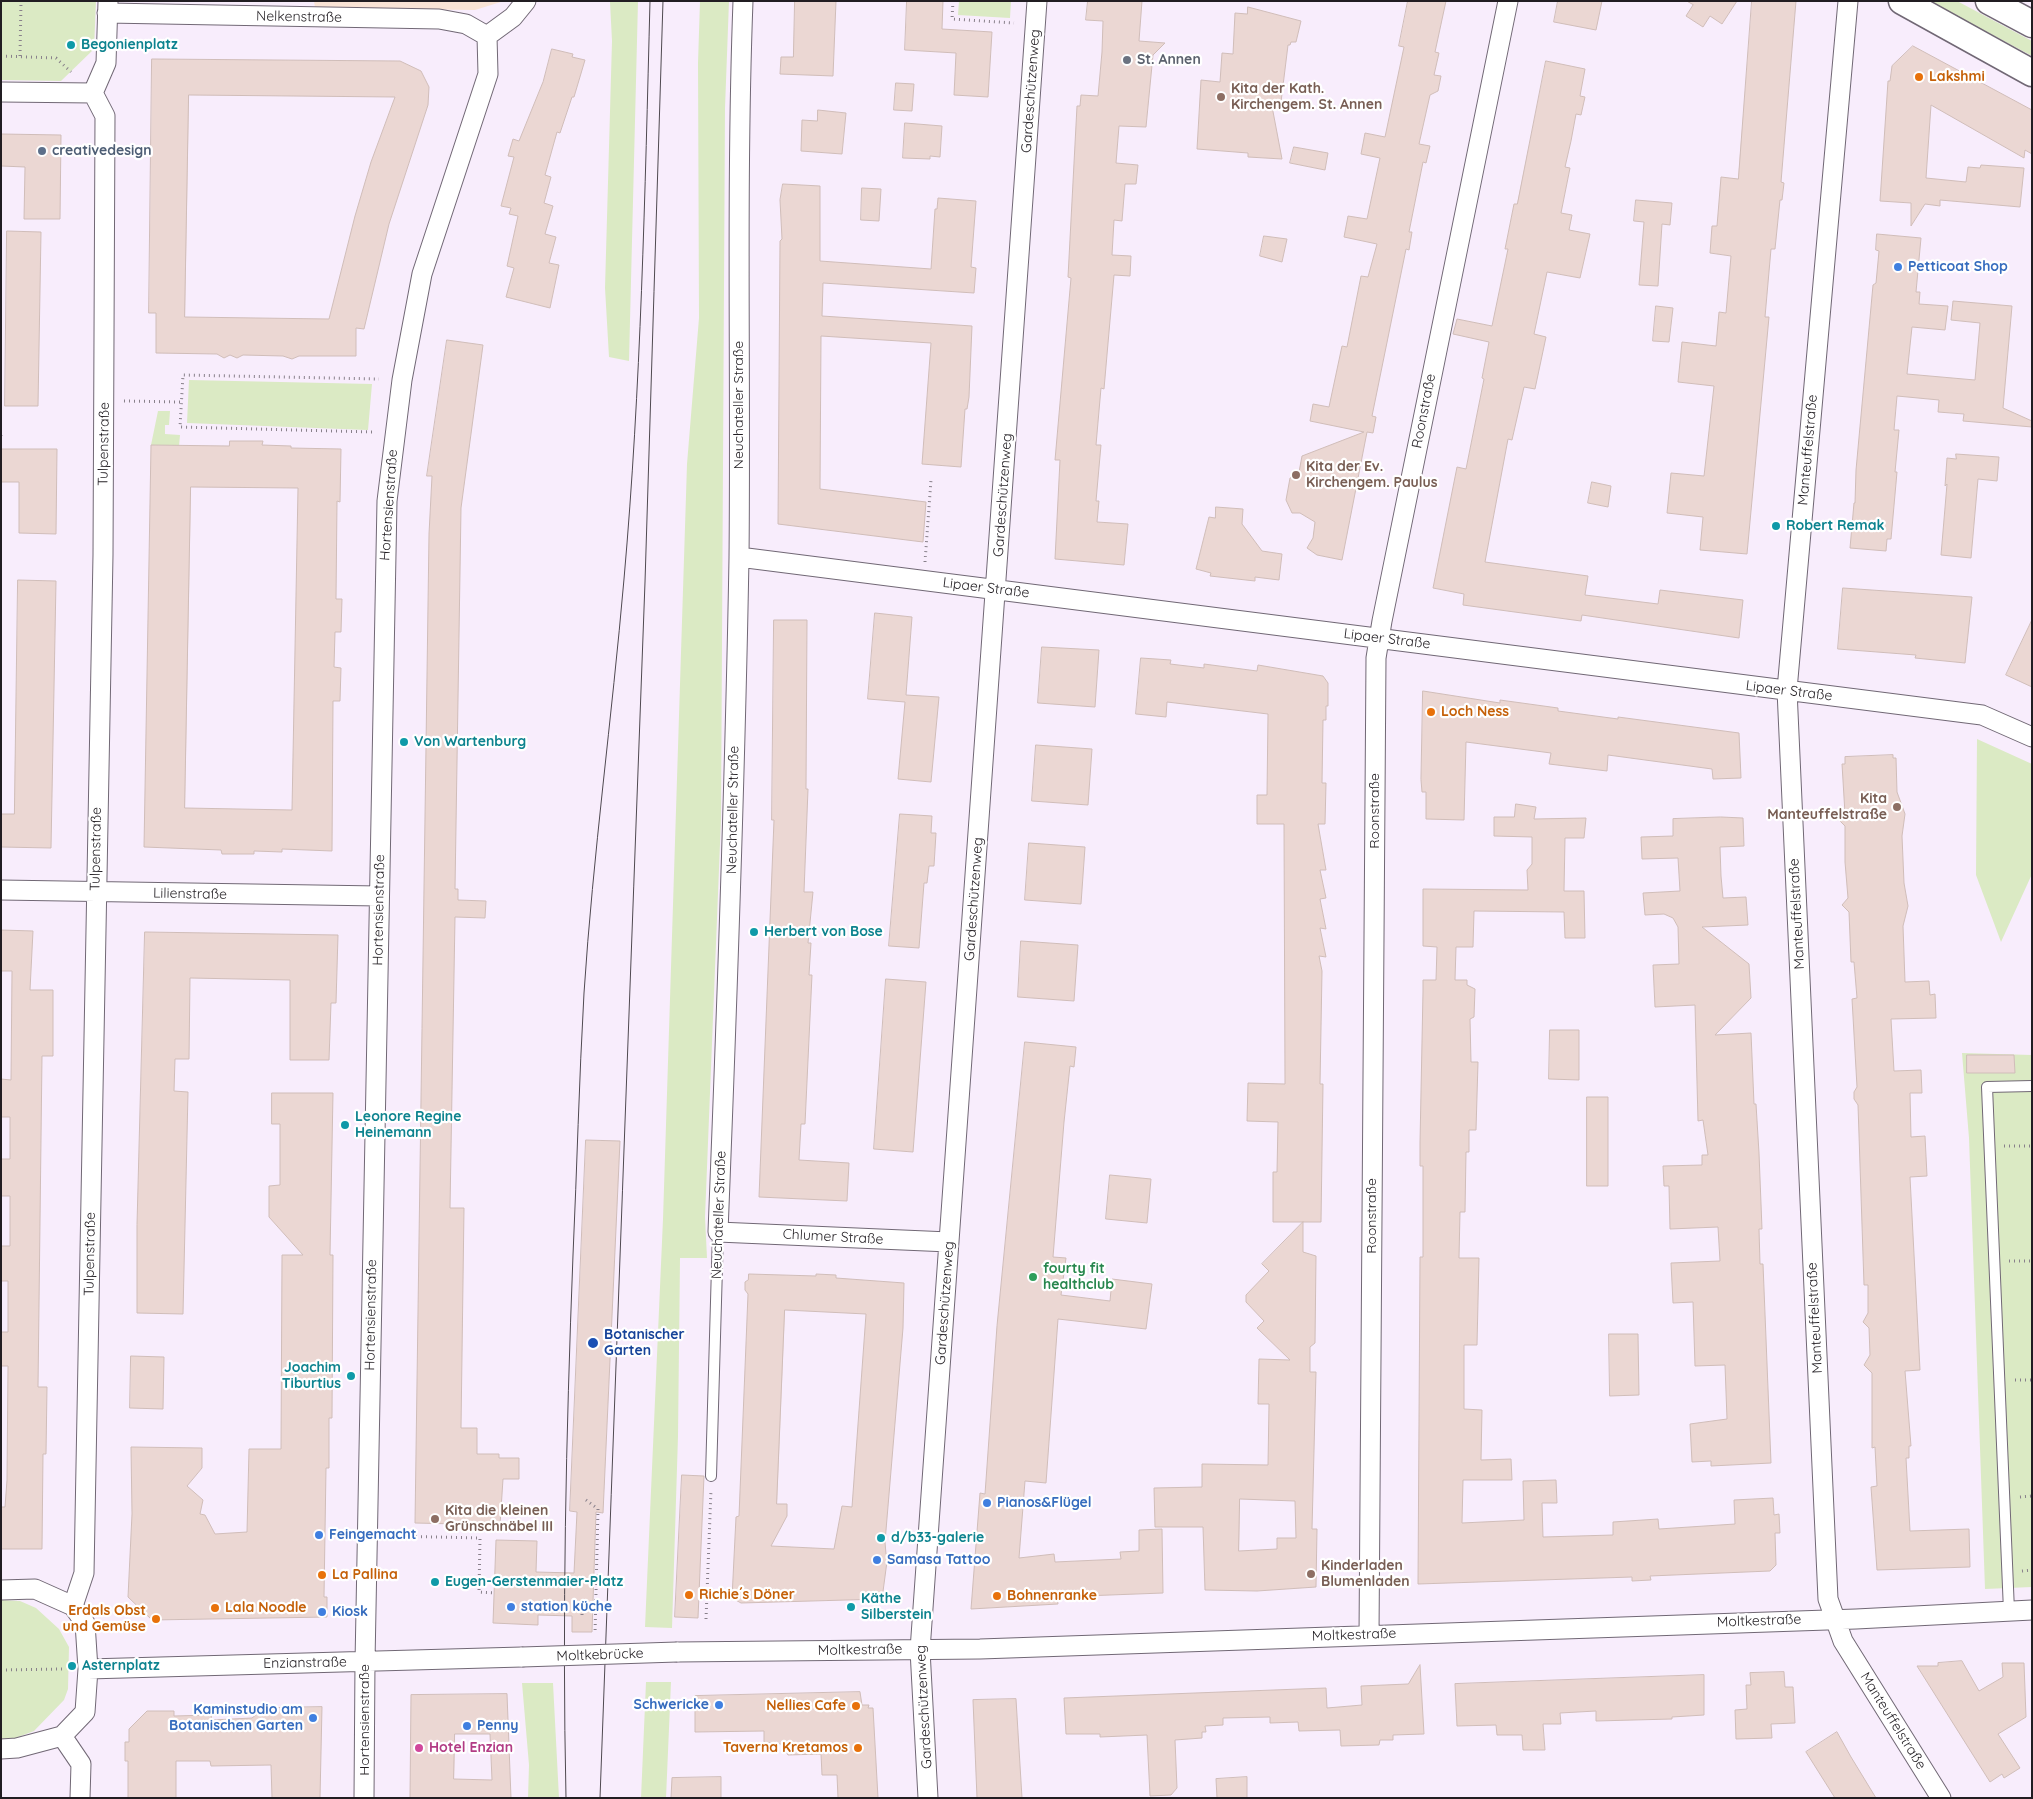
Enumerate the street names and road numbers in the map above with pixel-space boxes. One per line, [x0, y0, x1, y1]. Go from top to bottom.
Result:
street label: Nelkenstraße [256, 8, 342, 26]
street label: Gardeschützenweg [1018, 29, 1044, 153]
street label: Neuchateller Straße [731, 341, 747, 469]
street label: Roonstraße [1409, 372, 1439, 450]
street label: Manteuffelstraße [1795, 394, 1821, 506]
street label: Tulpenstraße [95, 402, 113, 486]
street label: Gardeschützenweg [990, 433, 1016, 557]
street label: Hortensienstraße [377, 449, 401, 561]
street label: Lipaer Straße [942, 574, 1030, 602]
street label: Lipaer Straße [1343, 625, 1431, 653]
street label: Lipaer Straße [1745, 677, 1833, 705]
street label: Neuchateller Straße [723, 746, 743, 874]
street label: Roonstraße [1367, 773, 1383, 849]
street label: Tulpenstraße [87, 807, 105, 891]
street label: Gardeschützenweg [961, 837, 987, 961]
street label: Hortensienstraße [370, 854, 388, 966]
street label: Manteuffelstraße [1786, 858, 1808, 970]
street label: Lilienstraße [153, 885, 227, 903]
street label: Neuchateller Straße [708, 1151, 730, 1279]
street label: Roonstraße [1364, 1178, 1380, 1254]
street label: Tulpenstraße [81, 1212, 99, 1296]
street label: Chlumer Straße [782, 1226, 884, 1248]
street label: Gardeschützenweg [932, 1241, 958, 1365]
street label: Hortensienstraße [362, 1259, 380, 1371]
street label: Manteuffelstraße [1804, 1262, 1826, 1374]
street label: Moltkestraße [1717, 1611, 1801, 1631]
street label: Moltkestraße [1312, 1625, 1396, 1645]
street label: Moltkestraße [818, 1641, 902, 1659]
street label: Moltkebrücke [556, 1645, 644, 1665]
street label: Gardeschützenweg [912, 1645, 936, 1769]
street label: Enzianstraße [263, 1654, 347, 1672]
street label: Hortensienstraße [357, 1664, 373, 1776]
street label: Manteuffelstraße [1856, 1669, 1930, 1773]

